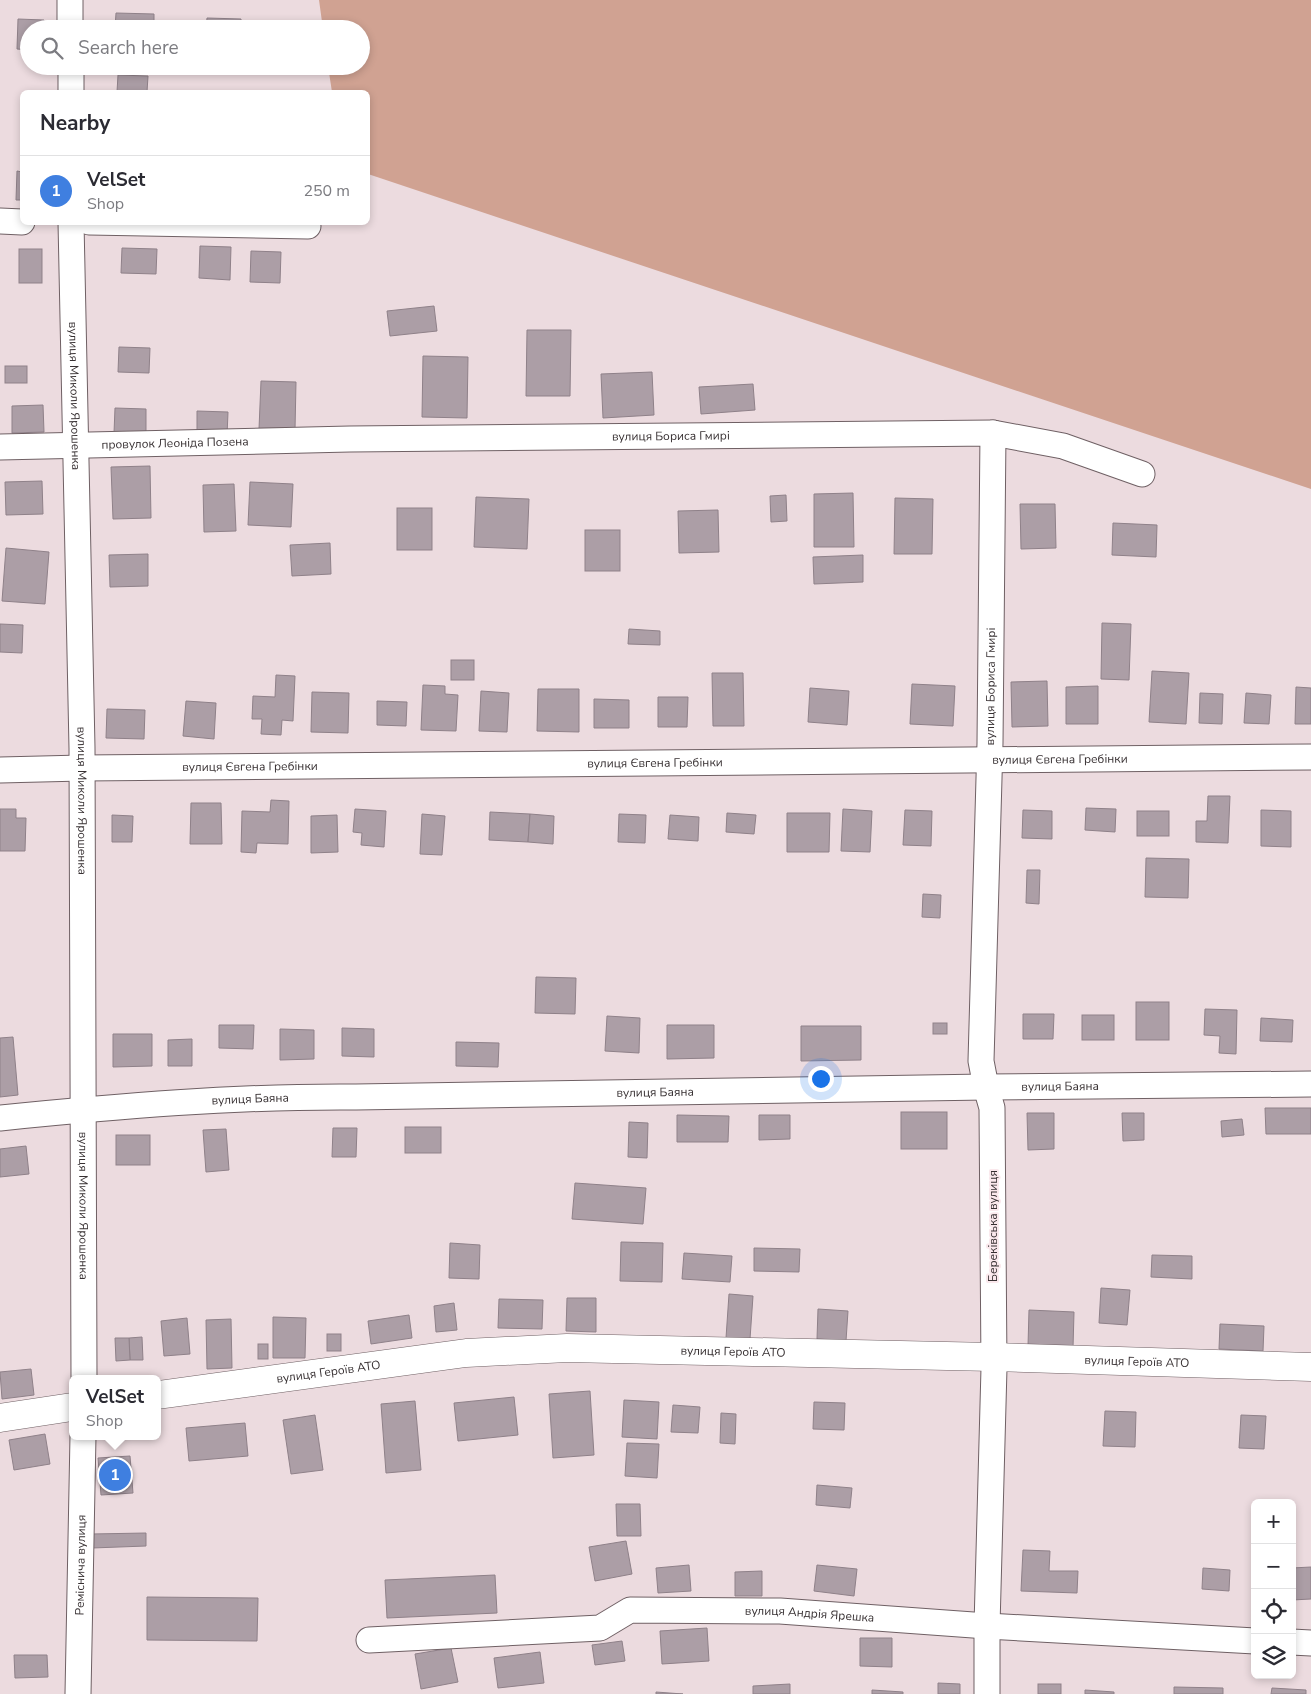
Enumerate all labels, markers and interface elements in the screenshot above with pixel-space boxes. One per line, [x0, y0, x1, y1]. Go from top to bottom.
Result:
search box [20, 20, 370, 75]
icon: search [38, 34, 66, 62]
text: Search here [78, 35, 179, 61]
text: Nearby [40, 109, 110, 137]
text: VelSet [87, 167, 145, 193]
text: 1 [51, 180, 61, 202]
text: 250 m [303, 180, 350, 202]
text: Shop [87, 193, 124, 215]
street label: вулиця Миколи Ярошенка [65, 322, 84, 470]
street label: вулиця Бориса Гмирі [612, 427, 730, 445]
street label: провулок Леоніда Позена [101, 433, 249, 453]
street label: вулиця Бориса Гмирі [982, 627, 999, 746]
street label: вулиця Миколи Ярошенка [74, 727, 90, 875]
street label: вулиця Євгена Гребінки [992, 751, 1128, 768]
street label: вулиця Євгена Гребінки [587, 754, 723, 771]
street label: вулиця Євгена Гребінки [182, 758, 318, 775]
your location [808, 1066, 834, 1092]
street label: вулиця Баяна [1021, 1078, 1099, 1095]
street label: вулиця Баяна [616, 1084, 694, 1101]
street label: вулиця Баяна [211, 1090, 289, 1109]
street label: вулиця Миколи Ярошенка [75, 1132, 92, 1280]
street label: Береківська вулиця [985, 1170, 1001, 1282]
street label: вулиця Героїв АТО [680, 1342, 786, 1361]
street label: вулиця Героїв АТО [1084, 1352, 1190, 1371]
street label: вулиця Героїв АТО [275, 1357, 382, 1387]
popup [69, 1375, 161, 1440]
text: VelSet [86, 1384, 144, 1410]
text: Shop [86, 1410, 123, 1432]
pin: 1 [99, 1456, 131, 1494]
map controls [1251, 1499, 1296, 1679]
button: + [1251, 1499, 1296, 1544]
street label: Реміснича вулиця [72, 1514, 89, 1616]
button: − [1251, 1544, 1296, 1589]
button: locate [1251, 1589, 1296, 1634]
street label: вулиця Андрія Ярешка [745, 1603, 875, 1626]
button: layers [1251, 1634, 1296, 1679]

